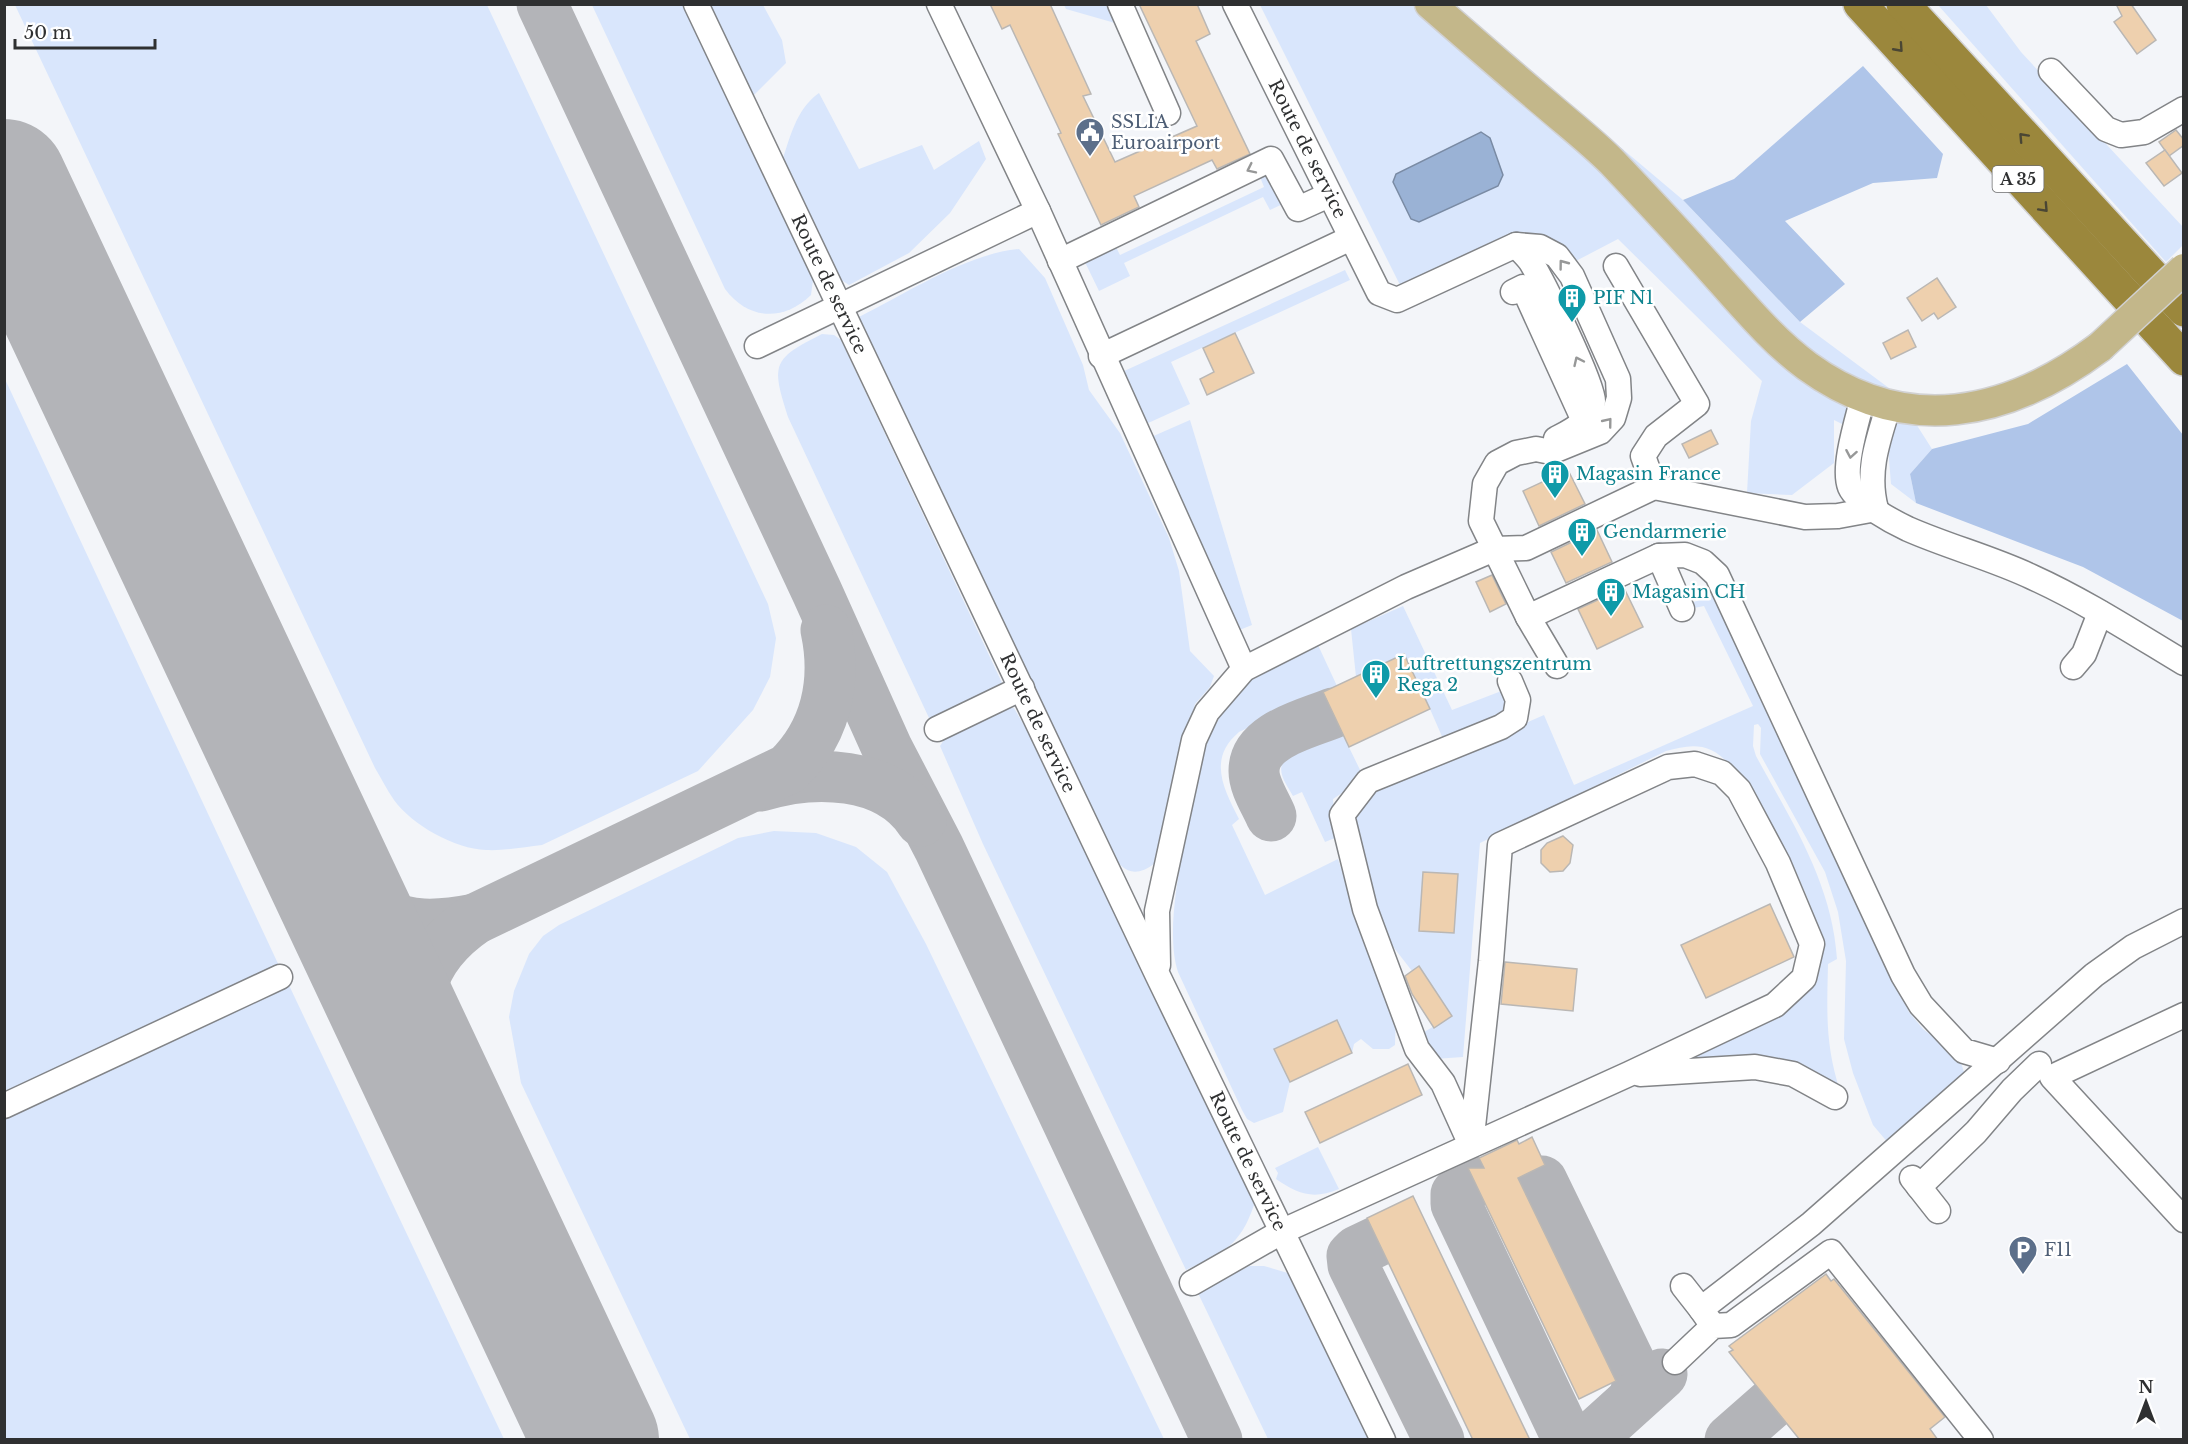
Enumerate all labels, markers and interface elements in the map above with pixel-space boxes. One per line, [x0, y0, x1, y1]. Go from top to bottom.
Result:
scale bar [15, 12, 154, 50]
text: 50 m [24, 22, 72, 44]
one-way arrow [1892, 41, 1903, 52]
street label: Route de service [1263, 76, 1351, 222]
place label: SSLIA Euroairport [1111, 111, 1221, 154]
public building icon: SSLIA Euroairport [1074, 116, 1106, 158]
one-way arrow [2019, 133, 2030, 143]
one-way arrow [1247, 162, 1258, 174]
road number: A 35 [1992, 166, 2044, 192]
one-way arrow [2037, 200, 2048, 211]
street label: Route de service [787, 211, 872, 357]
one-way arrow [1559, 259, 1570, 270]
building icon: PIF N1 [1556, 282, 1588, 324]
place label: PIF N1 [1593, 287, 1654, 309]
one-way arrow [1574, 356, 1586, 367]
one-way arrow [1601, 418, 1612, 429]
one-way arrow [1845, 449, 1857, 459]
building icon: Magasin France [1539, 458, 1571, 500]
place label: Magasin France [1576, 463, 1721, 485]
building icon: Gendarmerie [1566, 516, 1598, 558]
place label: Gendarmerie [1603, 521, 1727, 543]
building icon: Magasin CH [1595, 576, 1627, 618]
place label: Magasin CH [1632, 581, 1745, 603]
street label: Route de service [995, 650, 1080, 796]
place label: Luftrettungszentrum Rega 2 [1397, 653, 1592, 696]
building icon: Luftrettungszentrum Rega 2 [1360, 658, 1392, 700]
street label: Route de service [1205, 1088, 1291, 1234]
parking icon: F11 [2007, 1234, 2039, 1276]
place label: F11 [2044, 1239, 2072, 1261]
north arrow [2116, 1372, 2176, 1432]
text: N [2138, 1377, 2154, 1397]

